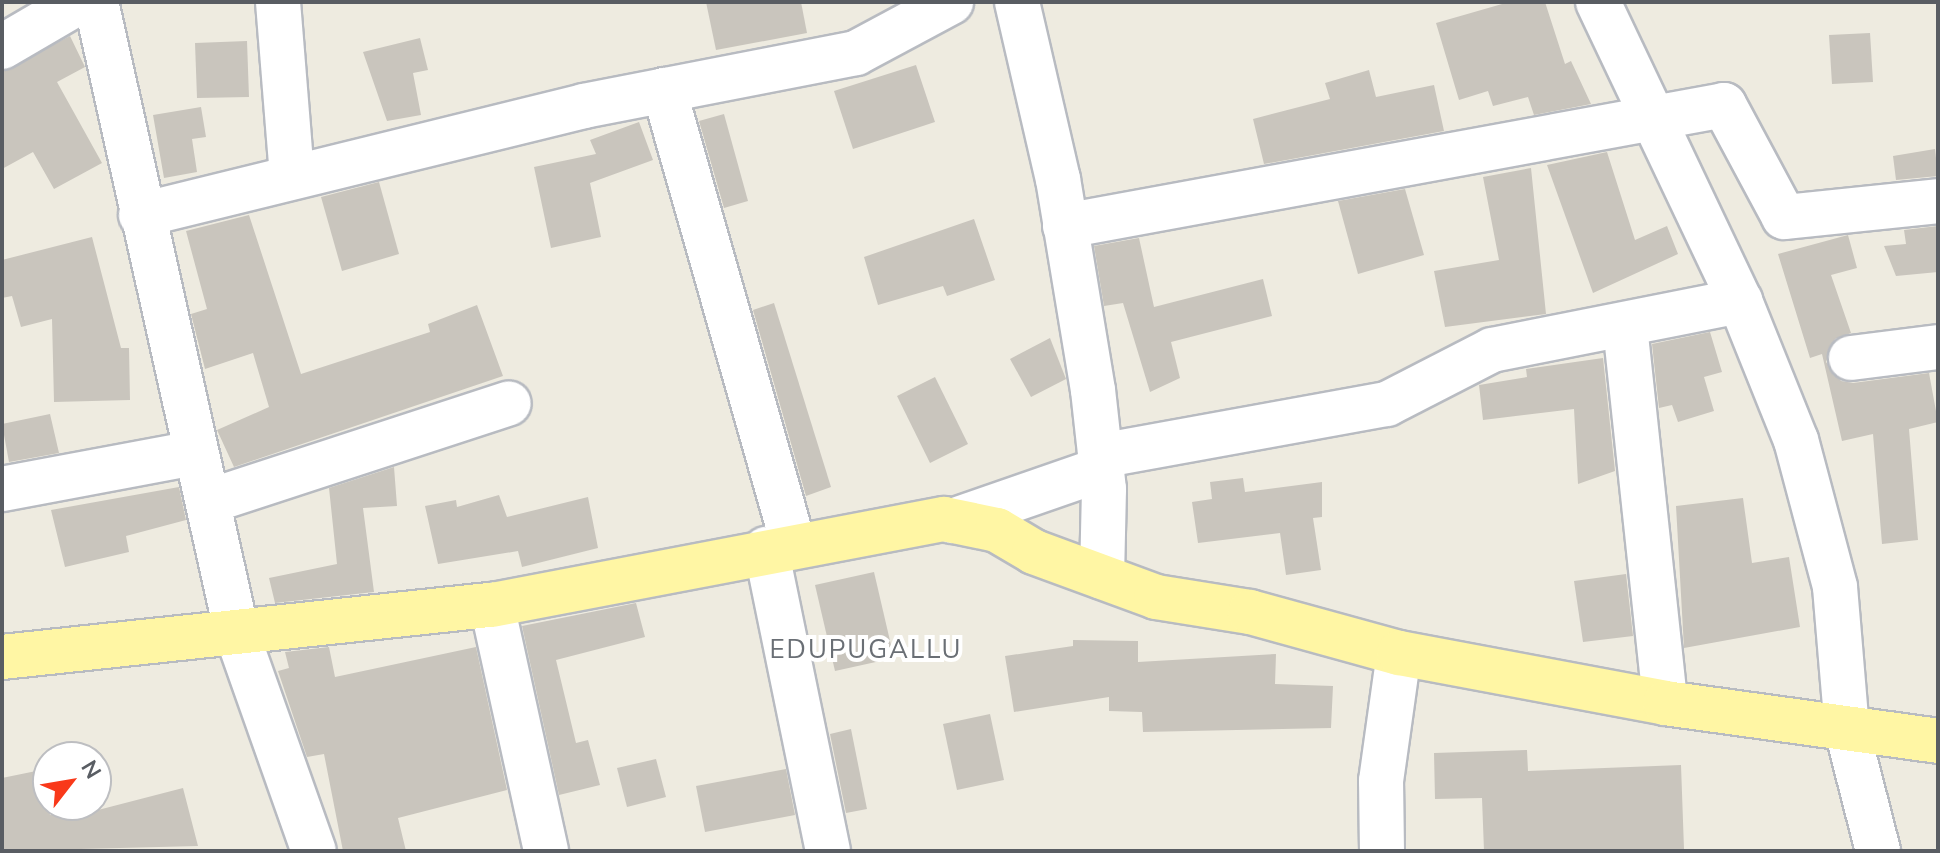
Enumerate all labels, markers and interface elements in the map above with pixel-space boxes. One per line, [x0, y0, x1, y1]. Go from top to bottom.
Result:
district label: EDUPUGALLU [769, 634, 963, 666]
north arrow [32, 741, 112, 821]
text: N [74, 755, 108, 784]

